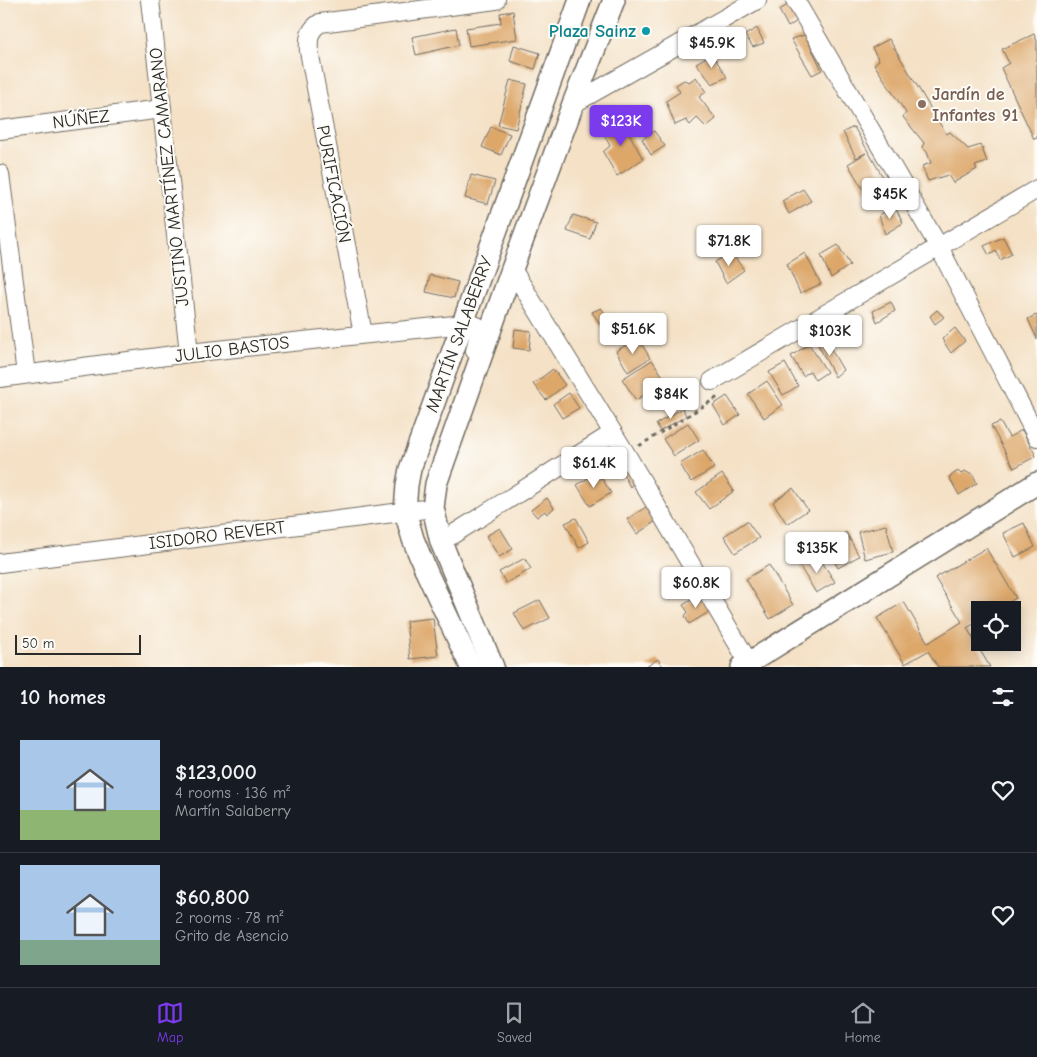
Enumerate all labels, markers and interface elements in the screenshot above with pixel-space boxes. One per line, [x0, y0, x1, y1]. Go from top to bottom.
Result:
place label: Plaza Sainz [549, 21, 636, 42]
marker: Plaza Sainz [640, 25, 652, 37]
pin: $45.9K [671, 27, 753, 69]
text: $45.9K [689, 34, 735, 52]
street label: JUSTINO MARTÍNEZ CAMARANO [144, 47, 194, 307]
place label: Jardín de Infantes 91 [932, 84, 1018, 126]
marker: Jardín de Infantes 91 [916, 98, 928, 110]
pin: $123K [586, 104, 656, 147]
street label: NÚÑEZ [51, 105, 111, 133]
text: $123K [601, 112, 641, 130]
street label: PURIFICACIÓN [312, 123, 356, 245]
pin: $45K [860, 178, 920, 220]
text: $45K [873, 185, 907, 203]
pin: $71.8K [688, 224, 770, 267]
text: $71.8K [707, 232, 751, 250]
street label: MARTÍN SALABERRY [421, 253, 498, 415]
pin: $51.6K [592, 312, 674, 355]
pin: $103K [795, 314, 865, 357]
text: $51.6K [611, 320, 655, 338]
text: $103K [809, 322, 851, 340]
street label: JULIO BASTOS [174, 332, 291, 367]
pin: $84K [641, 378, 701, 420]
text: $84K [654, 385, 688, 403]
pin: $61.4K [553, 446, 635, 489]
text: $61.4K [572, 454, 616, 472]
street label: ISIDORO REVERT [148, 517, 287, 554]
pin: $135K [782, 532, 852, 574]
text: $135K [796, 539, 838, 557]
pin: $60.8K [655, 566, 737, 609]
text: $60.8K [672, 574, 720, 592]
map controls [971, 601, 1021, 651]
button: locate [971, 601, 1021, 651]
scale bar [15, 632, 141, 655]
text: 50 m [22, 635, 54, 652]
icon: filters [989, 683, 1017, 711]
text: 10 homes [20, 685, 106, 709]
icon: home [60, 760, 120, 820]
text: $123,000 [175, 760, 257, 784]
icon: heart [989, 776, 1017, 804]
text: 4 rooms · 136 m² [175, 784, 290, 802]
text: Martín Salaberry [175, 802, 291, 820]
icon: home [60, 885, 120, 945]
text: $60,800 [175, 885, 249, 909]
icon: heart [989, 901, 1017, 929]
text: 2 rooms · 78 m² [175, 909, 283, 927]
text: Grito de Asencio [175, 927, 289, 945]
tab: Map [156, 999, 184, 1046]
tab: Saved [497, 999, 532, 1046]
tab: Home [845, 999, 881, 1046]

